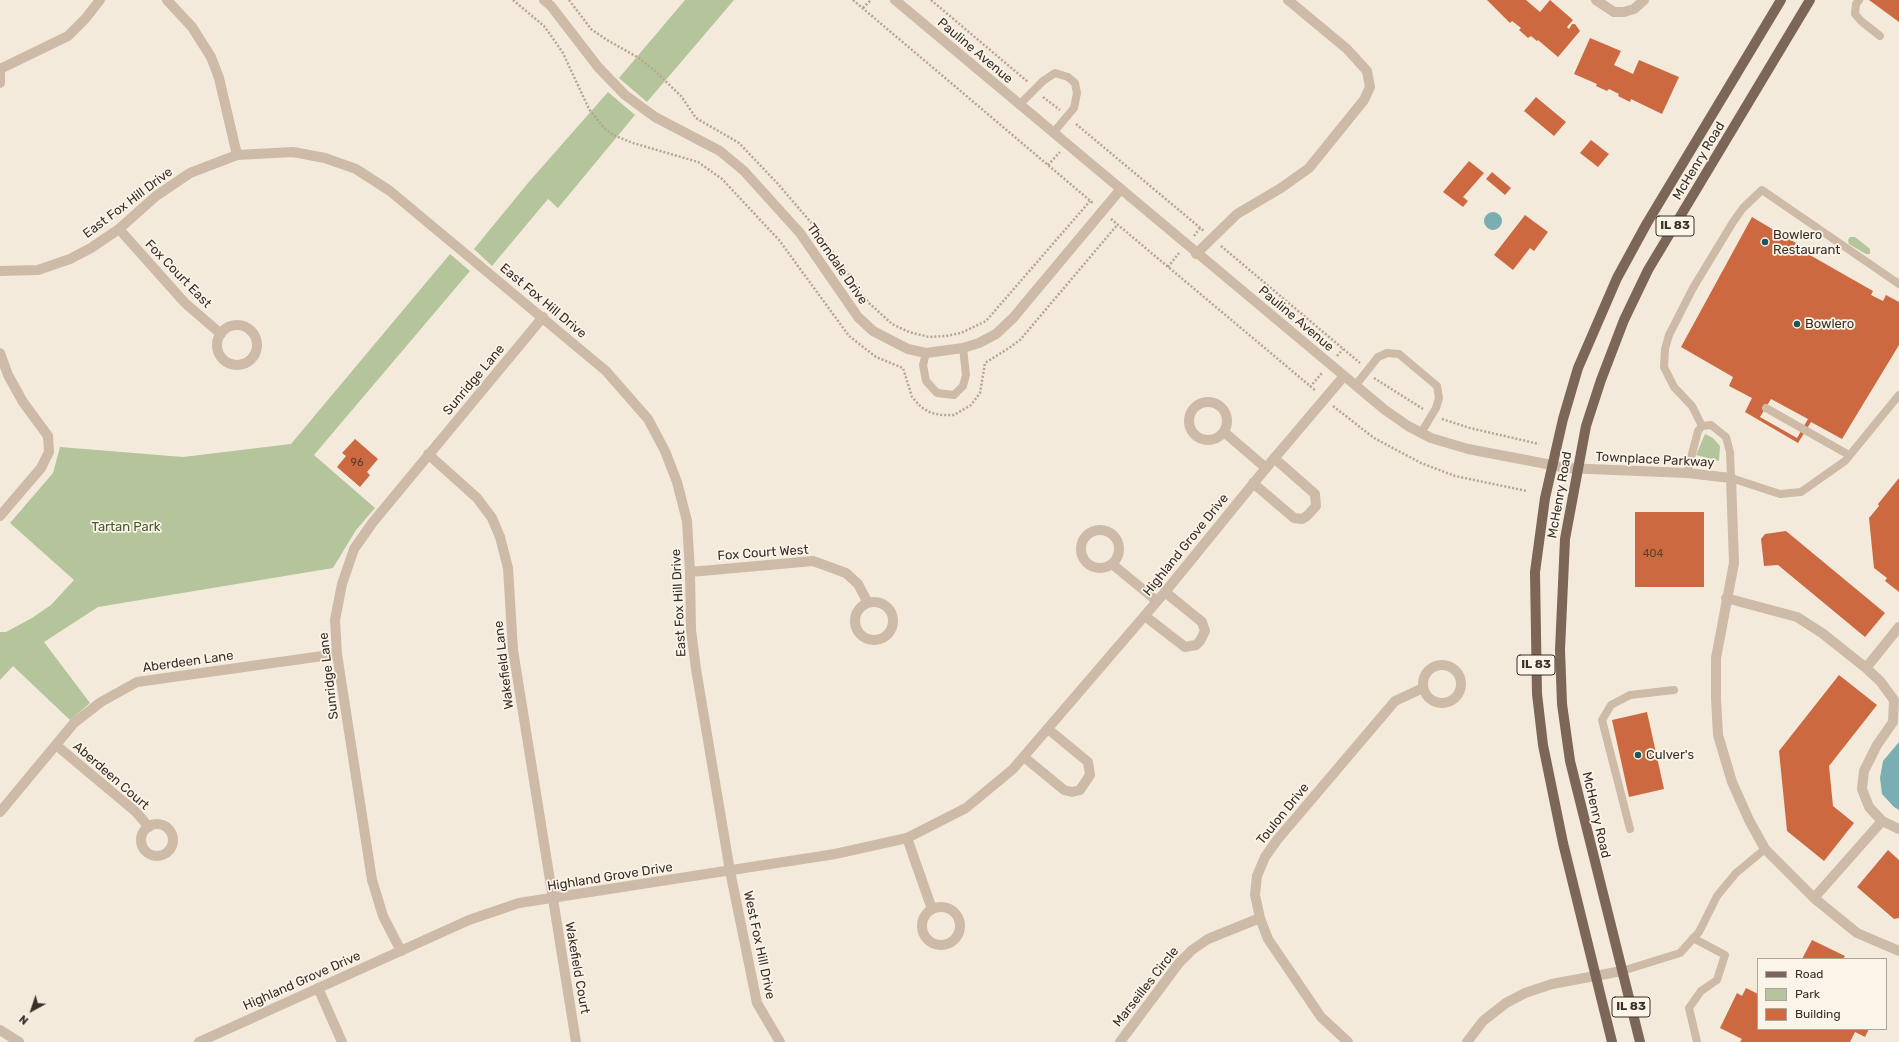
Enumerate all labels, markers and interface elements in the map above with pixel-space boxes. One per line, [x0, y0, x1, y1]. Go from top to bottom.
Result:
street label: Pauline Avenue [934, 15, 1016, 87]
street label: McHenry Road [1670, 119, 1728, 203]
street label: East Fox Hill Drive [80, 164, 176, 242]
road number: IL 83 [1656, 216, 1694, 236]
street label: Thorndale Drive [803, 221, 871, 307]
place label: Bowlero Restaurant [1773, 227, 1840, 258]
street label: Fox Court East [142, 237, 214, 311]
marker: Bowlero Restaurant [1760, 237, 1770, 247]
street label: East Fox Hill Drive [497, 260, 589, 342]
street label: Pauline Avenue [1255, 283, 1337, 355]
place label: Bowlero [1805, 316, 1854, 332]
marker: Bowlero [1792, 319, 1802, 329]
street label: Sunridge Lane [440, 341, 508, 419]
street label: Townplace Parkway [1595, 449, 1715, 471]
street label: McHenry Road [1545, 450, 1575, 540]
house number: 96 [350, 456, 364, 470]
street label: Highland Grove Drive [1140, 491, 1232, 599]
park label: Tartan Park [92, 519, 160, 535]
street label: Fox Court West [717, 542, 809, 564]
house number: 404 [1643, 547, 1663, 561]
street label: East Fox Hill Drive [668, 549, 690, 657]
street label: Wakefield Lane [491, 620, 517, 710]
street label: Sunridge Lane [316, 632, 342, 720]
street label: Aberdeen Lane [142, 648, 234, 676]
road number: IL 83 [1517, 655, 1555, 675]
street label: Aberdeen Court [70, 739, 152, 813]
place label: Culver's [1646, 747, 1694, 763]
marker: Culver's [1633, 750, 1643, 760]
street label: McHenry Road [1578, 770, 1614, 860]
street label: Toulon Drive [1253, 780, 1313, 848]
street label: Highland Grove Drive [546, 859, 674, 895]
street label: West Fox Hill Drive [740, 889, 778, 1001]
street label: Wakefield Court [561, 921, 593, 1015]
street label: Marseilles Circle [1110, 944, 1182, 1030]
street label: Highland Grove Drive [241, 948, 363, 1014]
legend [1757, 958, 1887, 1030]
text: Road [1795, 967, 1823, 981]
text: Park [1795, 987, 1820, 1001]
north arrow [12, 990, 52, 1030]
road number: IL 83 [1612, 997, 1650, 1017]
text: Building [1795, 1007, 1841, 1021]
text: N [17, 1012, 31, 1027]

